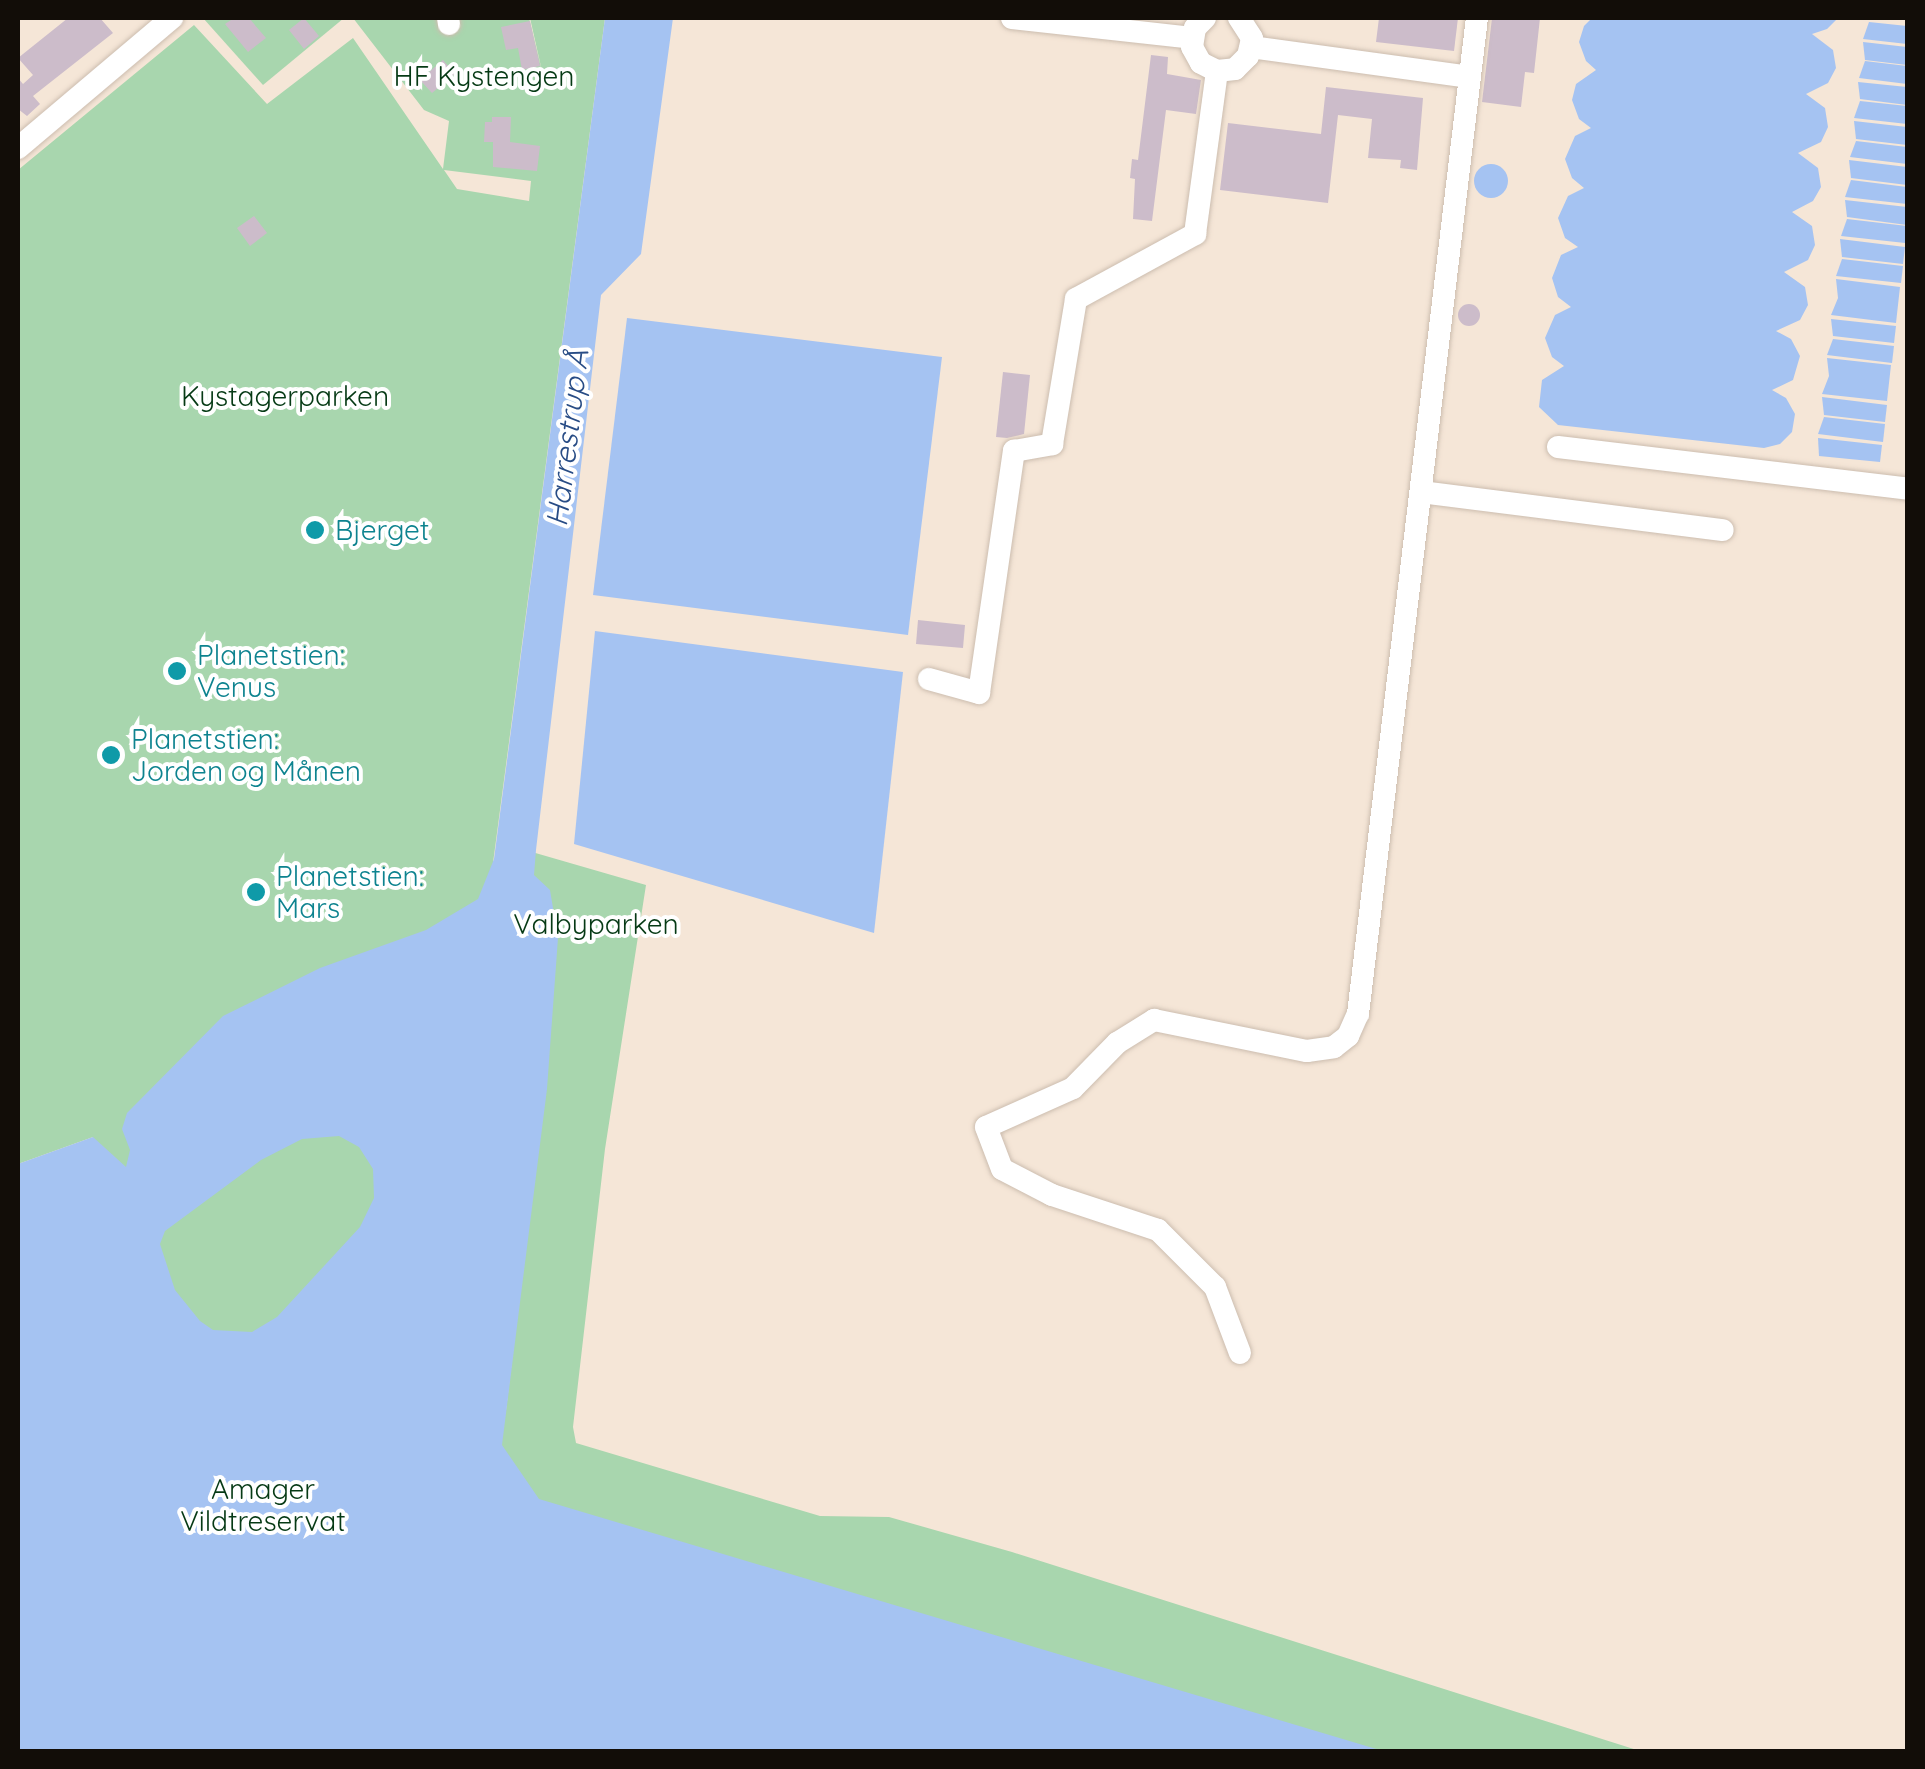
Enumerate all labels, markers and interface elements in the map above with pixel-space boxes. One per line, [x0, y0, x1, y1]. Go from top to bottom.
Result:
park label: HF Kystengen [393, 59, 575, 93]
water label: Harrestrup Å [538, 348, 596, 528]
park label: Kystagerparken [181, 379, 389, 413]
place label: Bjerget [335, 513, 429, 547]
marker: Bjerget [304, 519, 326, 541]
place label: Planetstien: Venus [197, 638, 345, 704]
marker: Planetstien: Venus [166, 660, 188, 682]
place label: Planetstien: Jorden og Månen [131, 722, 361, 788]
marker: Planetstien: Jorden og Månen [100, 744, 122, 766]
place label: Planetstien: Mars [276, 859, 424, 925]
marker: Planetstien: Mars [245, 881, 267, 903]
park label: Valbyparken [513, 907, 679, 941]
park label: Amager Vildtreservat [180, 1472, 346, 1538]

